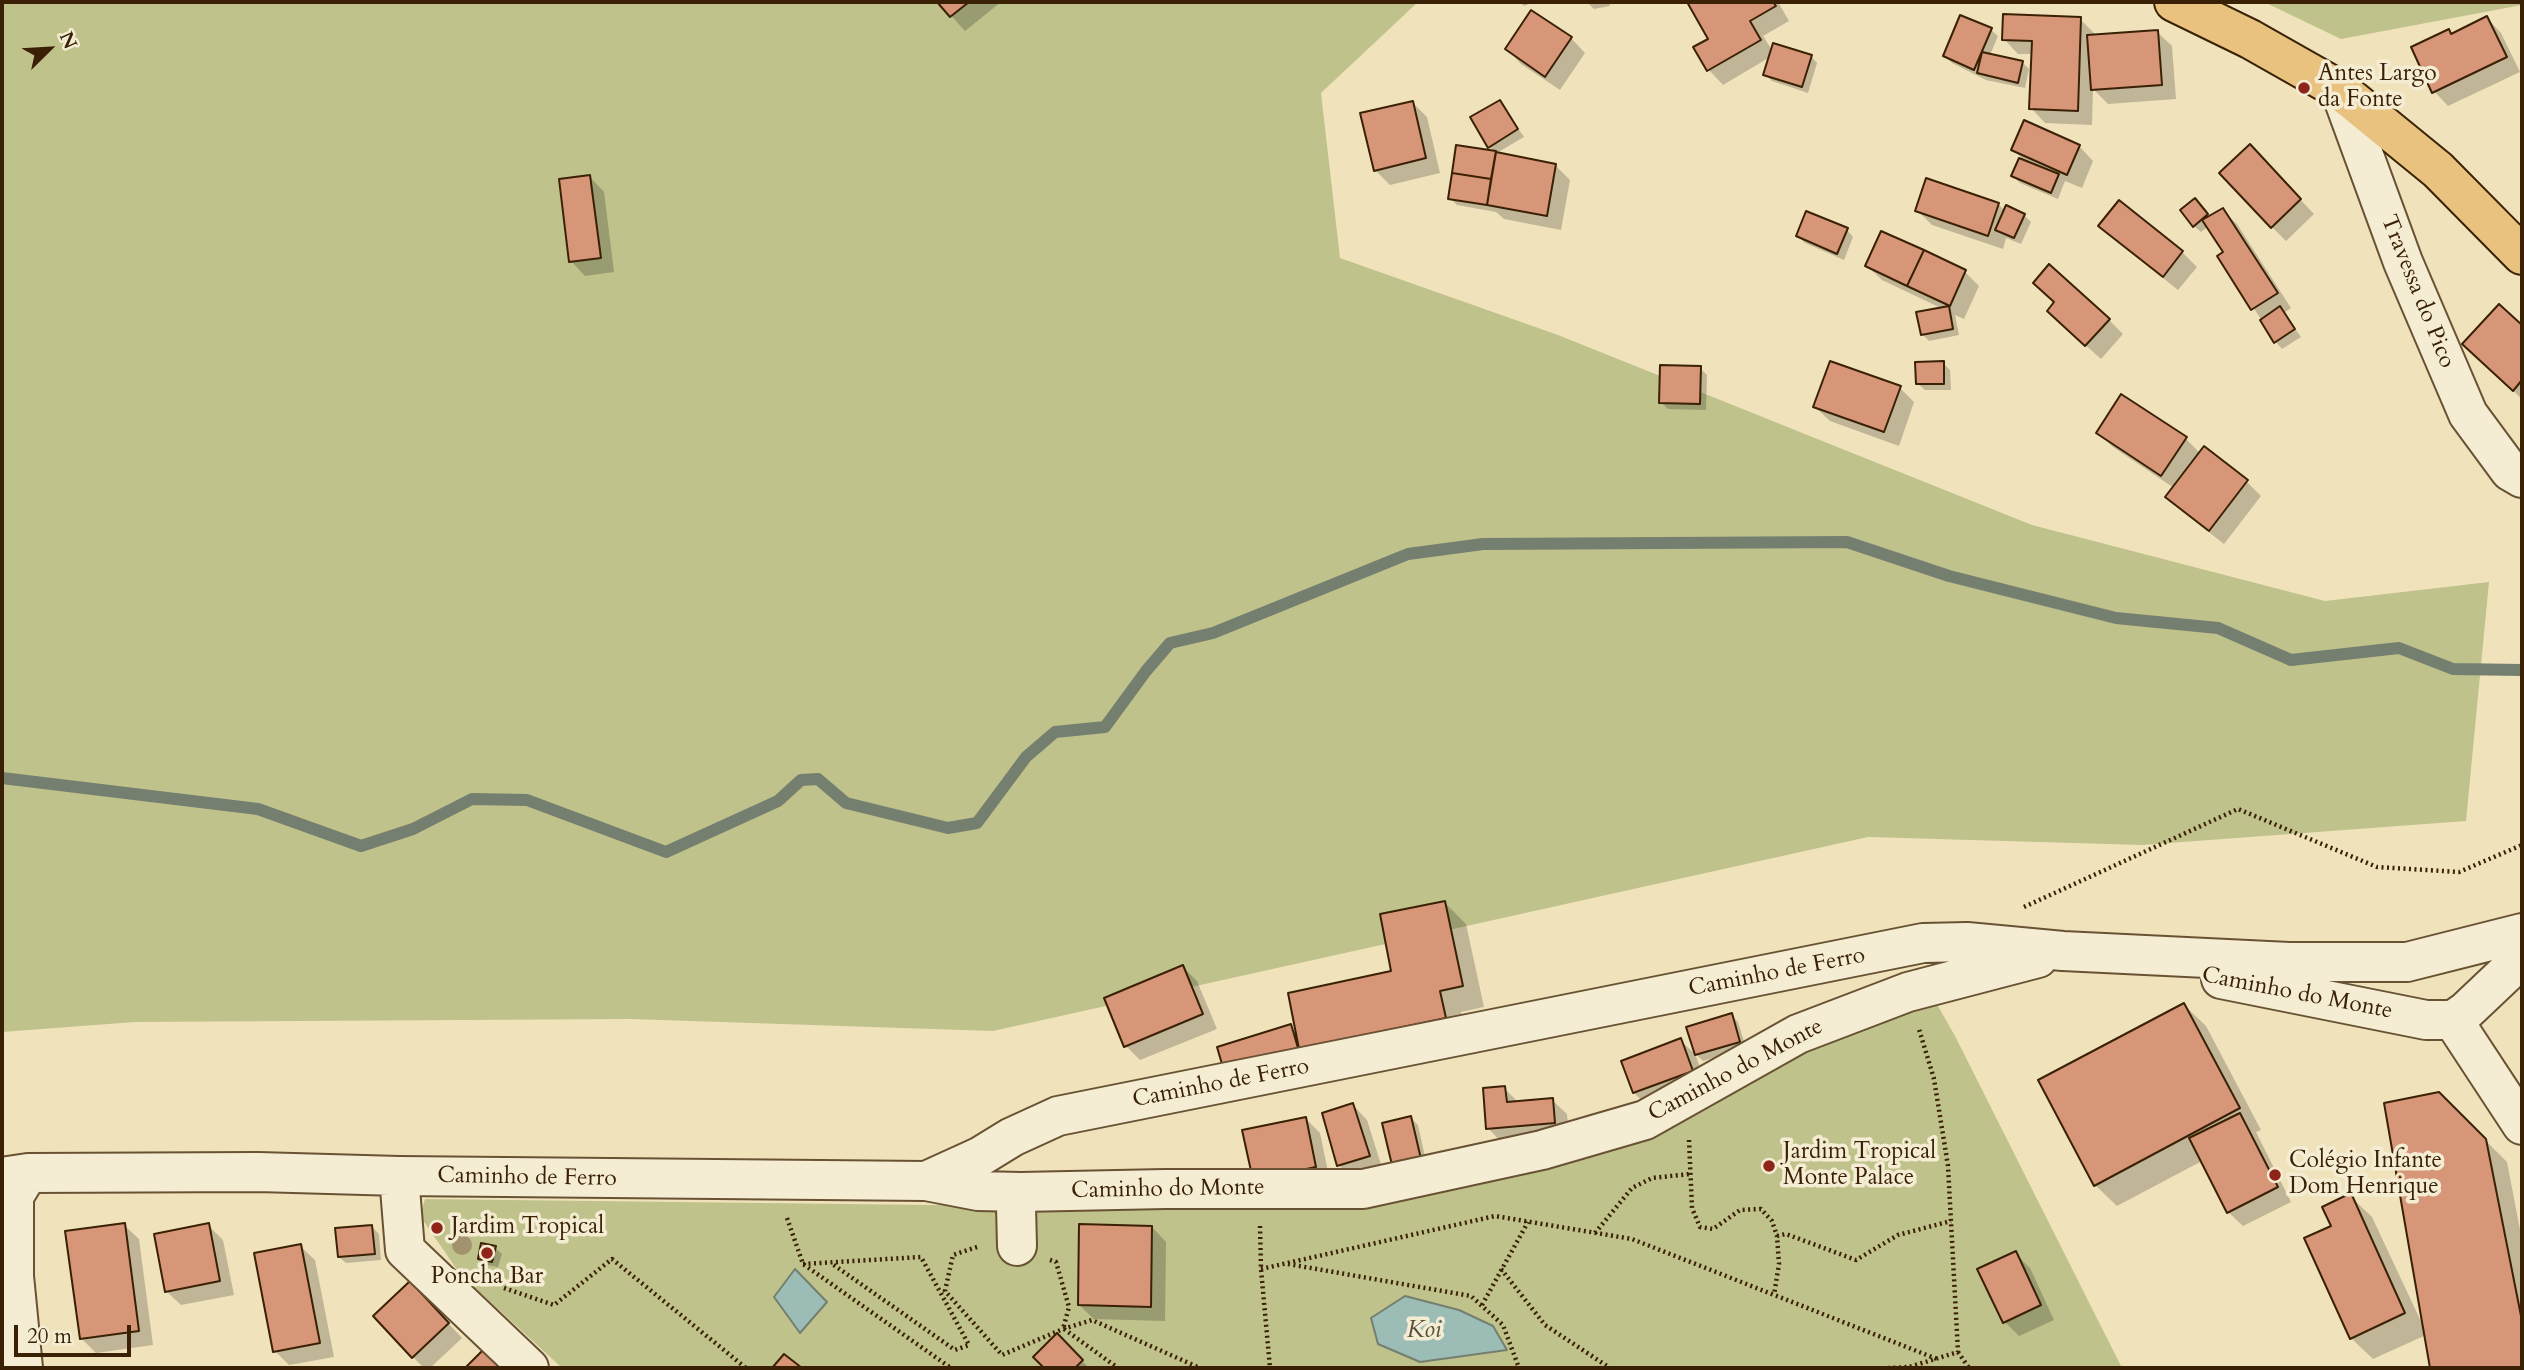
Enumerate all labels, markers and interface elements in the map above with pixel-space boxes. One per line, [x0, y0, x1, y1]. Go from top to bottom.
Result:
north arrow [14, 14, 84, 84]
text: N [53, 28, 83, 53]
place label: Antes Largo da Fonte [2318, 61, 2437, 115]
marker: Antes Largo da Fonte [2296, 80, 2312, 96]
street label: Travessa do Pico [2374, 211, 2460, 373]
street label: Caminho de Ferro [1686, 942, 1868, 1004]
street label: Caminho do Monte [2199, 962, 2395, 1026]
street label: Caminho do Monte [1644, 1013, 1828, 1129]
street label: Caminho de Ferro [1130, 1053, 1312, 1115]
place label: Jardim Tropical Monte Palace [1783, 1139, 1936, 1193]
place label: Colégio Infante Dom Henrique [2289, 1148, 2442, 1202]
marker: Jardim Tropical Monte Palace [1761, 1158, 1777, 1174]
street label: Caminho de Ferro [437, 1163, 617, 1193]
marker: Colégio Infante Dom Henrique [2267, 1167, 2283, 1183]
street label: Caminho do Monte [1071, 1175, 1265, 1205]
place label: Jardim Tropical [451, 1214, 604, 1242]
marker: Jardim Tropical [429, 1220, 445, 1236]
marker: Poncha Bar [479, 1245, 495, 1261]
place label: Poncha Bar [431, 1264, 543, 1292]
scale bar [18, 1310, 135, 1354]
water label: Koi [1407, 1317, 1441, 1345]
text: 20 m [27, 1322, 72, 1351]

